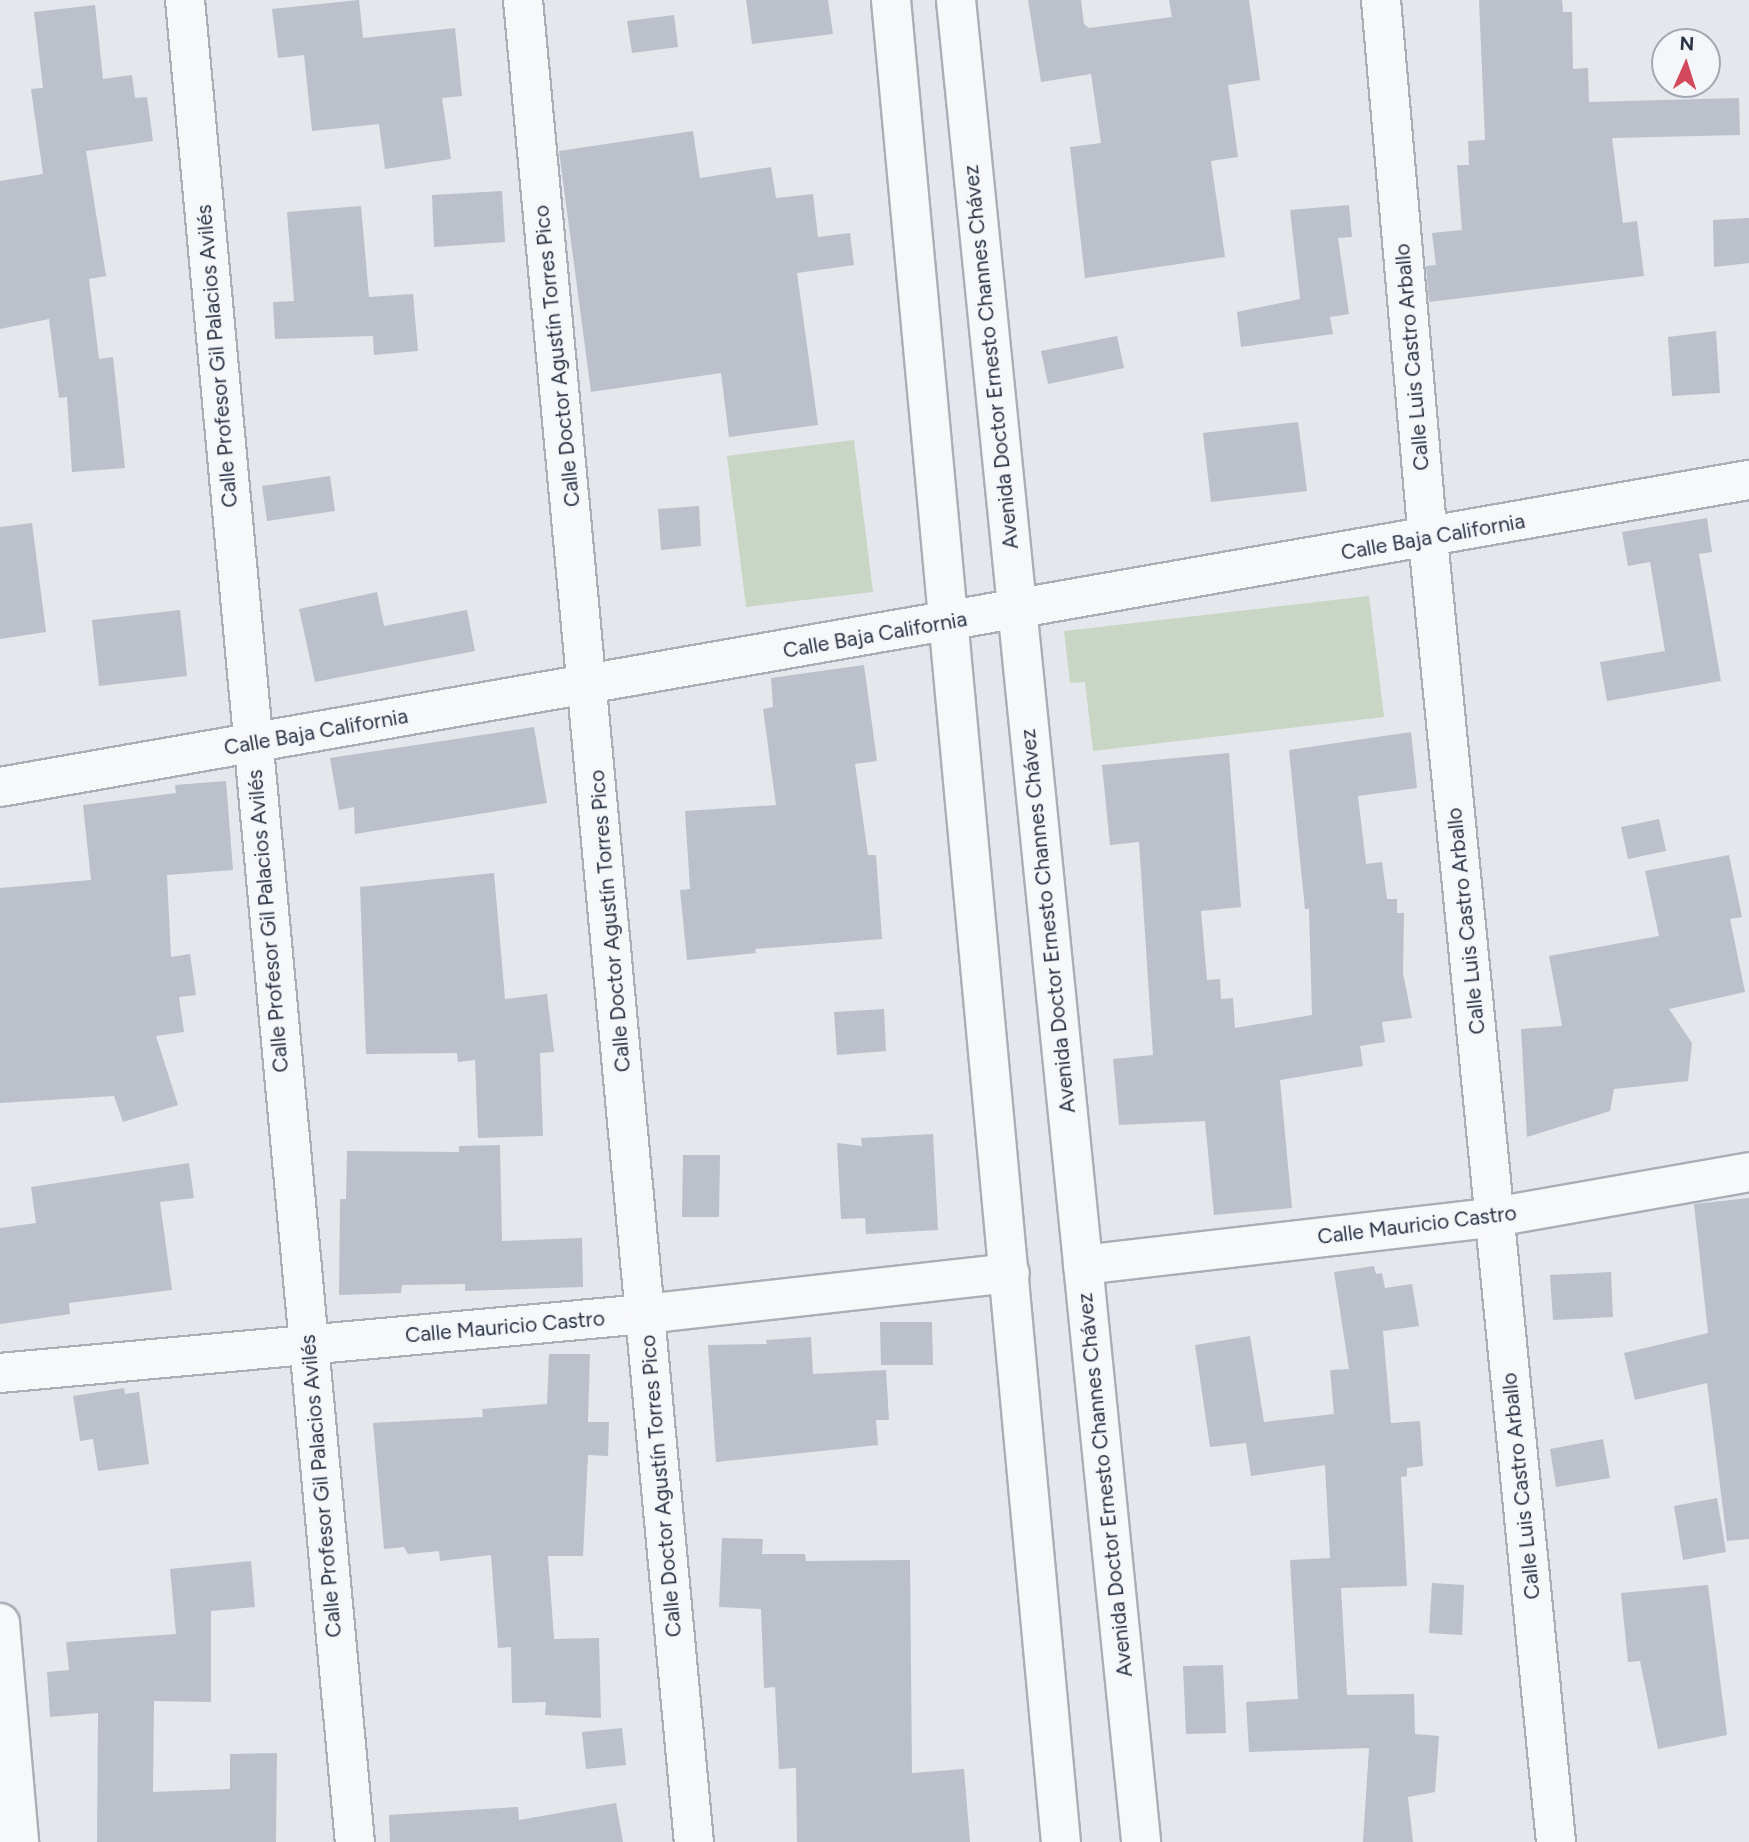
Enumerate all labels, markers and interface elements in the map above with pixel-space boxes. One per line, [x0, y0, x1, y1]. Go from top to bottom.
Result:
north arrow [1651, 28, 1721, 98]
text: N [1679, 32, 1695, 55]
street label: Avenida Doctor Ernesto Channes Chávez [958, 164, 1024, 550]
street label: Calle Profesor Gil Palacios Avilés [191, 203, 243, 509]
street label: Calle Doctor Agustín Torres Pico [529, 204, 585, 508]
street label: Calle Luis Castro Arballo [1390, 242, 1434, 472]
street label: Calle Baja California [1339, 508, 1527, 566]
street label: Calle Baja California [781, 606, 969, 664]
street label: Calle Baja California [222, 703, 410, 761]
street label: Avenida Doctor Ernesto Channes Chávez [1015, 728, 1081, 1114]
street label: Calle Profesor Gil Palacios Avilés [242, 768, 294, 1074]
street label: Calle Doctor Agustín Torres Pico [584, 769, 636, 1073]
street label: Calle Luis Castro Arballo [1442, 806, 1490, 1036]
street label: Calle Mauricio Castro [1316, 1200, 1518, 1250]
street label: Avenida Doctor Ernesto Channes Chávez [1072, 1292, 1138, 1678]
street label: Calle Mauricio Castro [404, 1306, 606, 1348]
street label: Calle Profesor Gil Palacios Avilés [295, 1333, 347, 1639]
street label: Calle Doctor Agustín Torres Pico [635, 1334, 687, 1638]
street label: Calle Luis Castro Arballo [1497, 1371, 1545, 1601]

